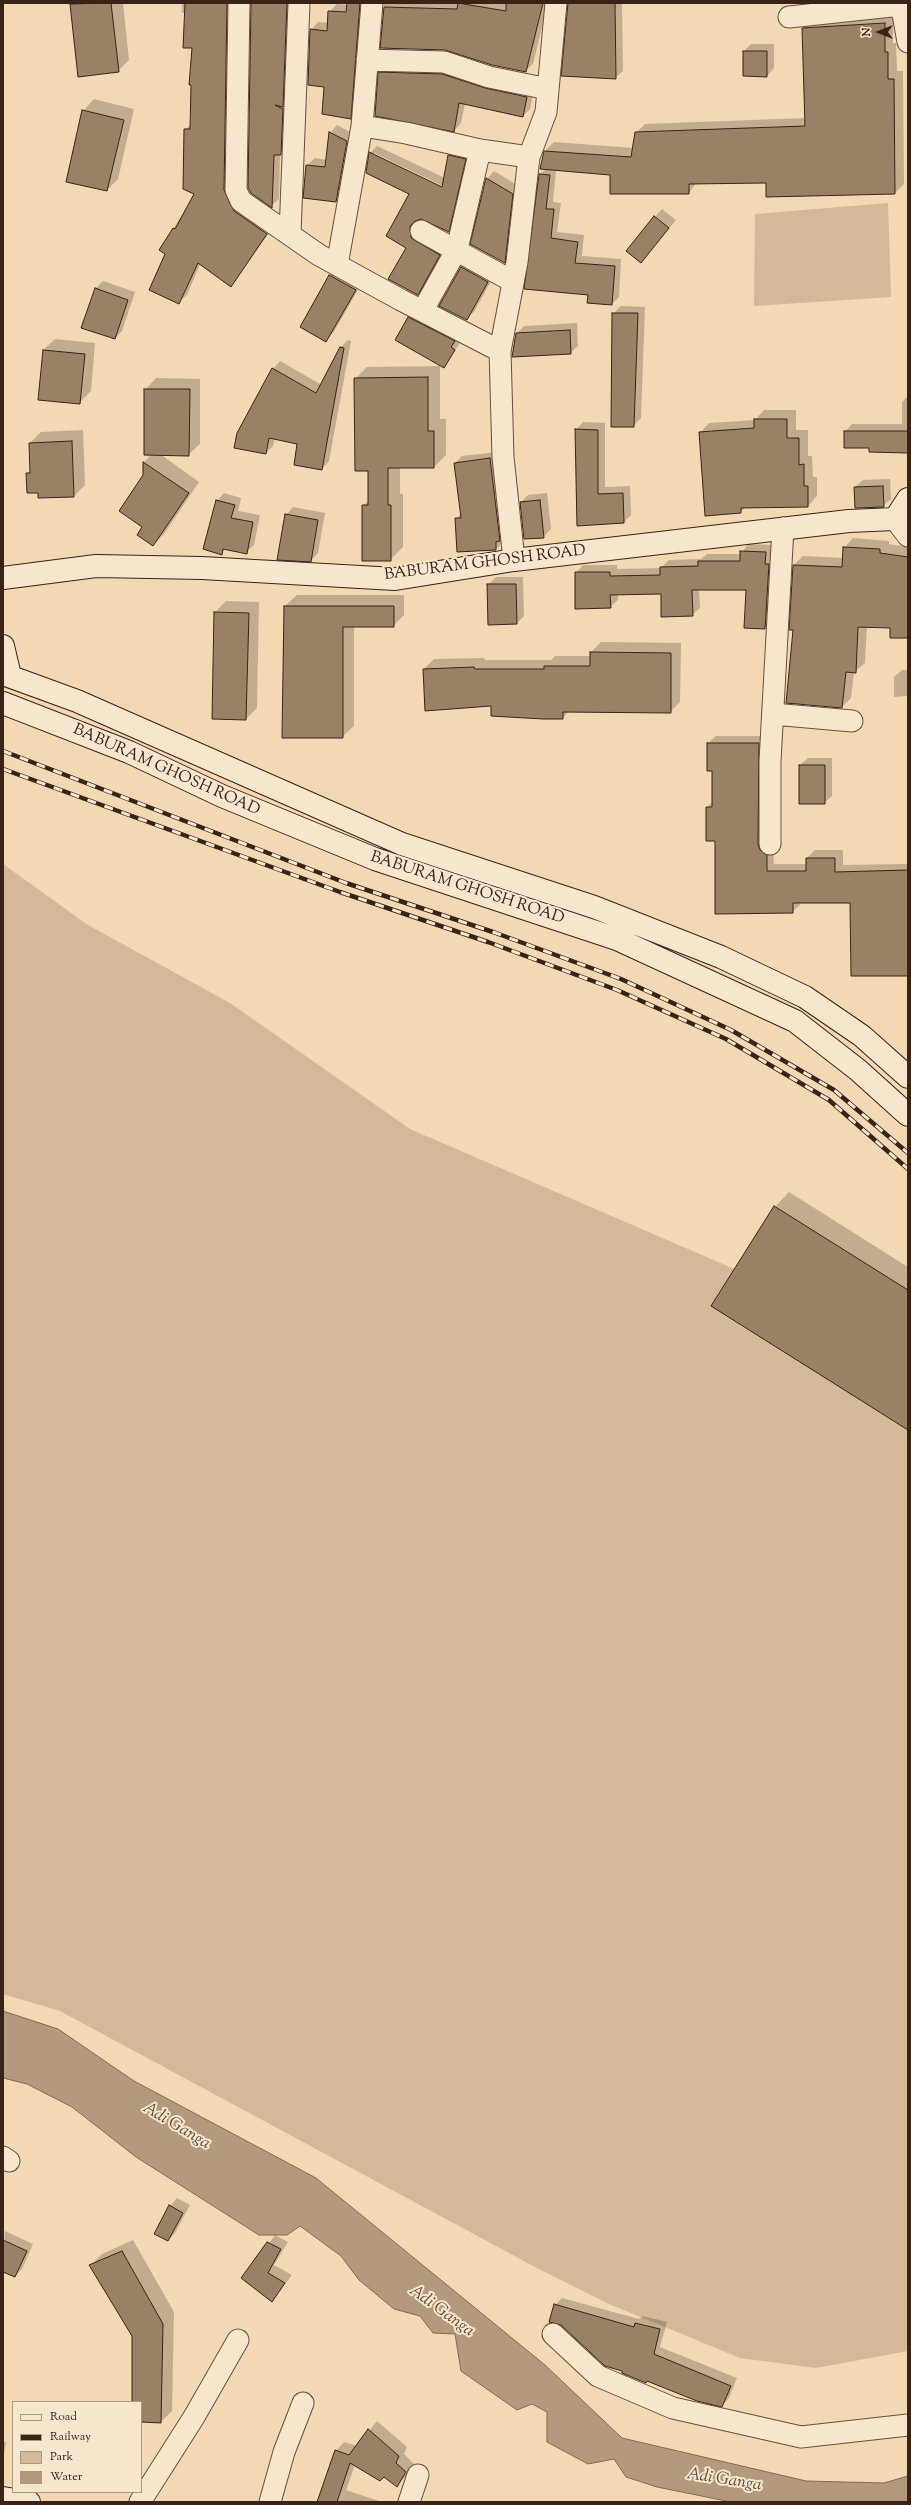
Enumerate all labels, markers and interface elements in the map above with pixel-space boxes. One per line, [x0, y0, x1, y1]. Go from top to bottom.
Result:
north arrow [859, 12, 899, 52]
text: N [859, 28, 875, 36]
street label: BABURAM GHOSH ROAD [383, 542, 587, 586]
street label: BABURAM GHOSH ROAD [69, 721, 263, 821]
street label: BABURAM GHOSH ROAD [368, 849, 566, 929]
water label: Adi Ganga [138, 2099, 214, 2155]
water label: Adi Ganga [404, 2282, 478, 2342]
legend [12, 2401, 142, 2493]
text: Road [50, 2408, 77, 2426]
text: Railway [50, 2428, 91, 2446]
text: Park [50, 2448, 73, 2466]
water label: Adi Ganga [685, 2465, 763, 2497]
text: Water [50, 2468, 82, 2486]

